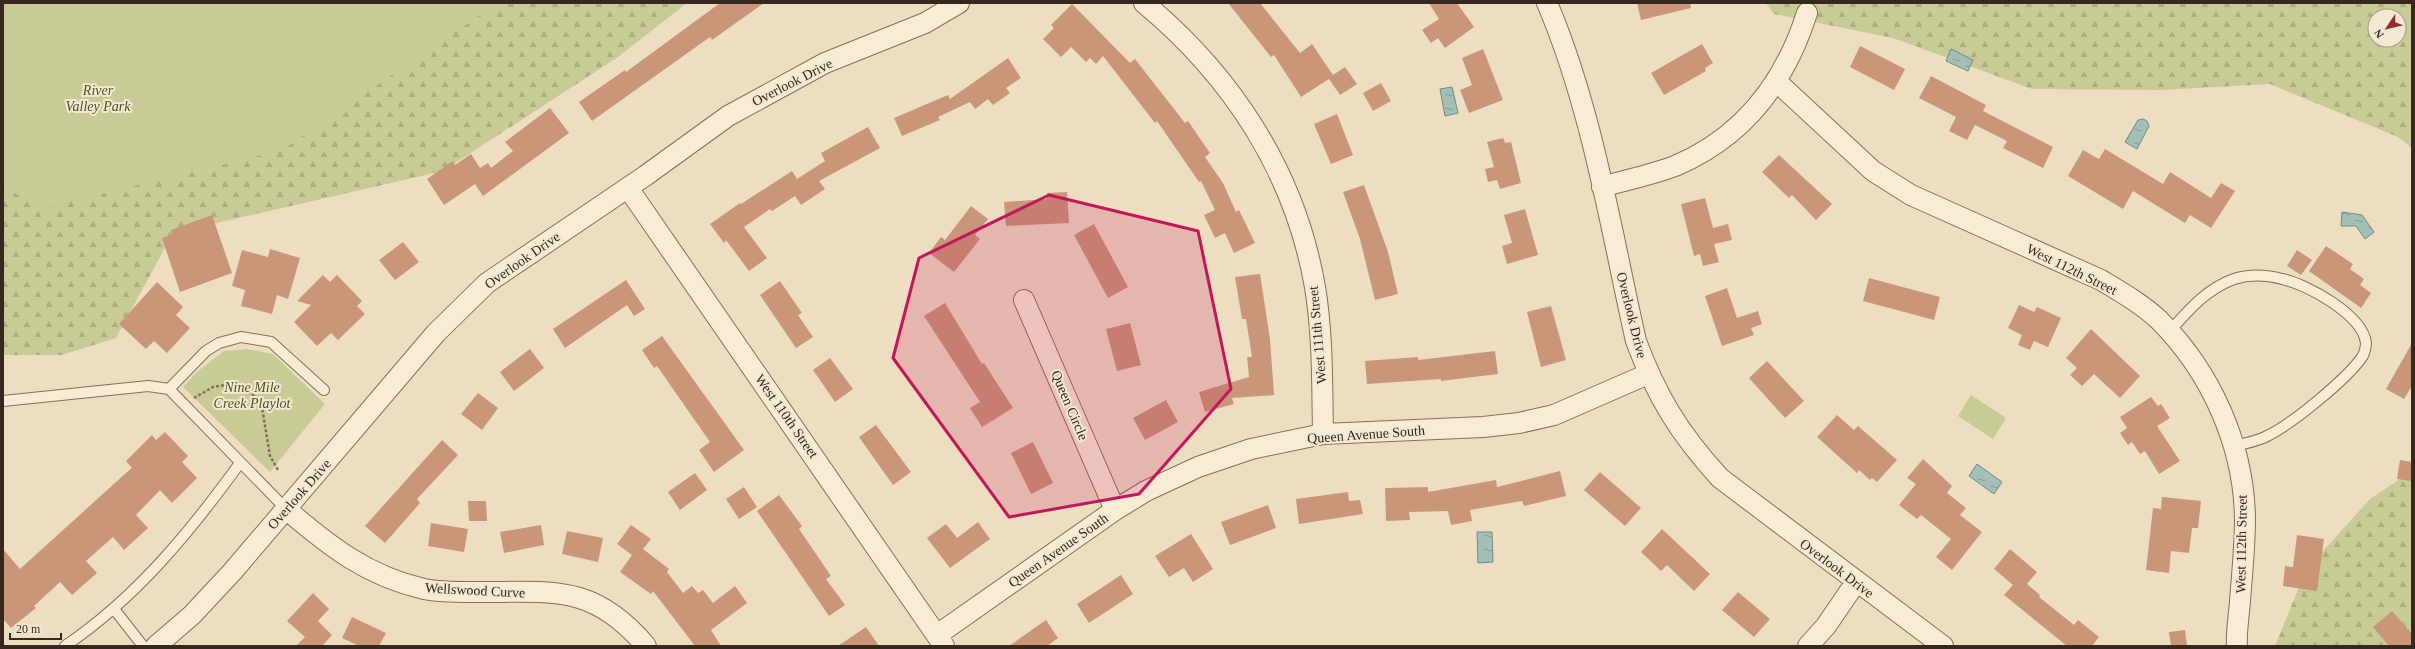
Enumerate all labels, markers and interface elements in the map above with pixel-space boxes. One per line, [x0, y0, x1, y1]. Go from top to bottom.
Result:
north arrow [2367, 8, 2407, 48]
text: N [2372, 27, 2386, 40]
street label: Overlook Drive [749, 56, 835, 109]
park label: River Valley Park [66, 83, 131, 114]
street label: Overlook Drive [482, 229, 563, 292]
street label: West 112th Street [2024, 241, 2120, 298]
street label: Overlook Drive [1614, 270, 1649, 360]
street label: West 111th Street [1306, 285, 1329, 385]
street label: Queen Circle [1048, 368, 1091, 442]
street label: West 110th Street [752, 372, 821, 461]
park label: Nine Mile Creek Playlot [214, 380, 292, 411]
street label: Queen Avenue South [1307, 423, 1425, 446]
street label: Overlook Drive [265, 456, 334, 533]
street label: West 112th Street [2233, 494, 2250, 593]
street label: Queen Avenue South [1006, 510, 1111, 590]
street label: Overlook Drive [1797, 536, 1876, 601]
street label: Wellswood Curve [424, 580, 525, 601]
scale bar [10, 615, 61, 641]
text: 20 m [16, 622, 41, 636]

